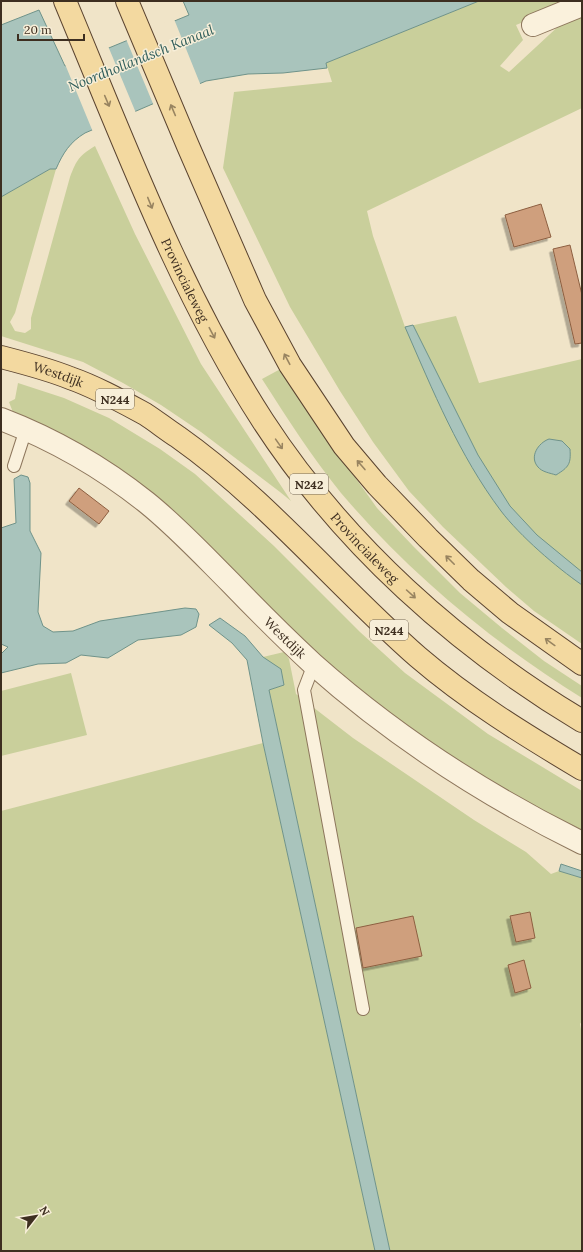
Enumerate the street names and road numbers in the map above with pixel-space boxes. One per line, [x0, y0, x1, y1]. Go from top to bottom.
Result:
street label: Provincialeweg [158, 235, 213, 326]
street label: Westdijk [31, 358, 86, 391]
road number: N244 [96, 389, 134, 409]
road number: N242 [290, 474, 328, 494]
street label: Provincialeweg [327, 509, 403, 587]
street label: Westdijk [261, 613, 310, 662]
road number: N244 [370, 620, 408, 640]

